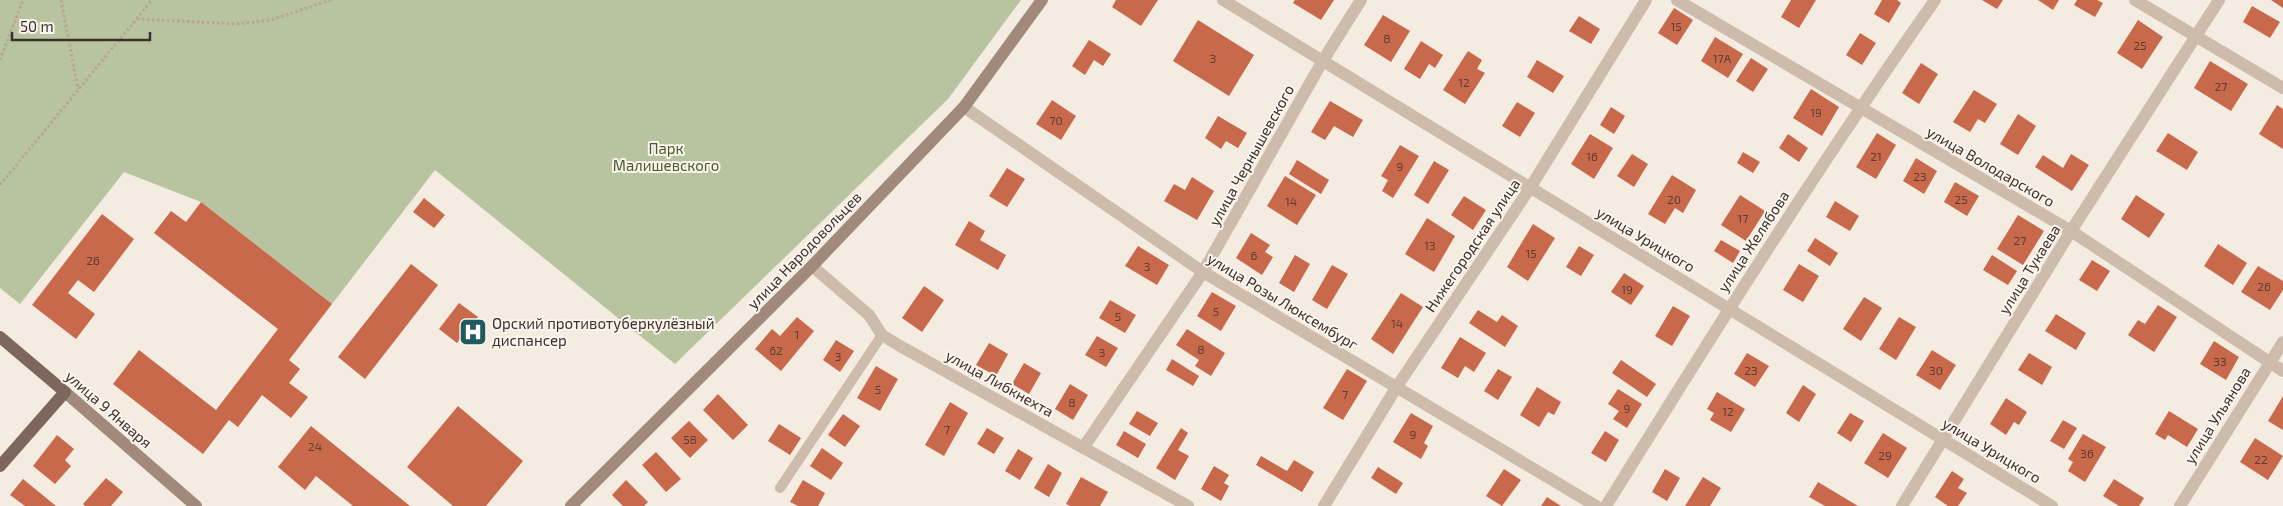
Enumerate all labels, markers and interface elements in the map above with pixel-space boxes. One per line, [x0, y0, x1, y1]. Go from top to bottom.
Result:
scale bar [12, 10, 150, 42]
text: 50 m [20, 17, 54, 35]
house number: 15 [1670, 19, 1682, 33]
house number: 8 [1383, 31, 1391, 45]
house number: 25 [2133, 38, 2147, 52]
house number: 3 [1210, 51, 1216, 65]
house number: 17А [1713, 51, 1732, 65]
house number: 12 [1458, 75, 1470, 89]
house number: 27 [2215, 79, 2227, 93]
street label: улица Чернышевского [1205, 81, 1298, 229]
house number: 19 [1810, 105, 1822, 119]
house number: 70 [1049, 113, 1063, 127]
street label: улица Володарского [1923, 122, 2058, 211]
park label: Парк Малишевского [613, 139, 719, 174]
house number: 16 [1586, 149, 1598, 163]
house number: 21 [1870, 149, 1882, 163]
house number: 9 [1397, 159, 1404, 173]
house number: 23 [1913, 169, 1927, 183]
street label: Нижегородская улица [1421, 175, 1524, 316]
street label: улица Желябова [1714, 187, 1793, 296]
street label: улица Народовольцев [743, 188, 865, 313]
house number: 20 [1667, 192, 1681, 206]
house number: 25 [1954, 192, 1968, 206]
house number: 14 [1285, 194, 1297, 208]
street label: улица Урицкого [1593, 203, 1698, 276]
house number: 17 [1738, 211, 1748, 225]
street label: улица Тукаева [1994, 221, 2064, 318]
house number: 27 [2014, 233, 2026, 247]
house number: 13 [1424, 238, 1436, 252]
house number: 15 [1525, 246, 1537, 260]
house number: 6 [1251, 248, 1258, 262]
street label: улица Розы Люксембург [1204, 249, 1362, 354]
house number: 26 [86, 253, 100, 267]
house number: 3 [1144, 259, 1150, 273]
house number: 26 [2257, 279, 2271, 293]
house number: 19 [1621, 282, 1633, 296]
house number: 5 [1213, 304, 1219, 318]
house number: 5 [1115, 309, 1121, 323]
place label: Орский противотуберкулёзный диспансер [492, 314, 714, 349]
house number: 14 [1391, 316, 1403, 330]
hospital icon: Орский противотуберкулёзный диспансер [458, 317, 488, 347]
house number: 1 [795, 327, 799, 341]
house number: 8 [1197, 342, 1205, 356]
house number: 62 [769, 343, 783, 357]
house number: 3 [1099, 345, 1105, 359]
street label: улица Либкнехта [942, 346, 1057, 421]
house number: 3 [835, 349, 841, 363]
house number: 33 [2213, 354, 2227, 368]
house number: 23 [1744, 363, 1758, 377]
house number: 30 [1929, 363, 1943, 377]
street label: улица Ульянова [2180, 363, 2255, 467]
street label: улица 9 Января [61, 367, 156, 452]
house number: 5 [875, 382, 881, 396]
house number: 7 [1342, 387, 1348, 401]
house number: 8 [1068, 395, 1076, 409]
house number: 9 [1624, 401, 1631, 415]
house number: 12 [1722, 404, 1734, 418]
street label: улица Урицкого [1939, 414, 2044, 487]
house number: 7 [944, 422, 950, 436]
house number: 9 [1410, 427, 1417, 441]
house number: 58 [683, 432, 697, 446]
house number: 24 [308, 439, 322, 453]
house number: 36 [2080, 446, 2094, 460]
house number: 29 [1878, 448, 1892, 462]
house number: 22 [2254, 452, 2268, 466]

